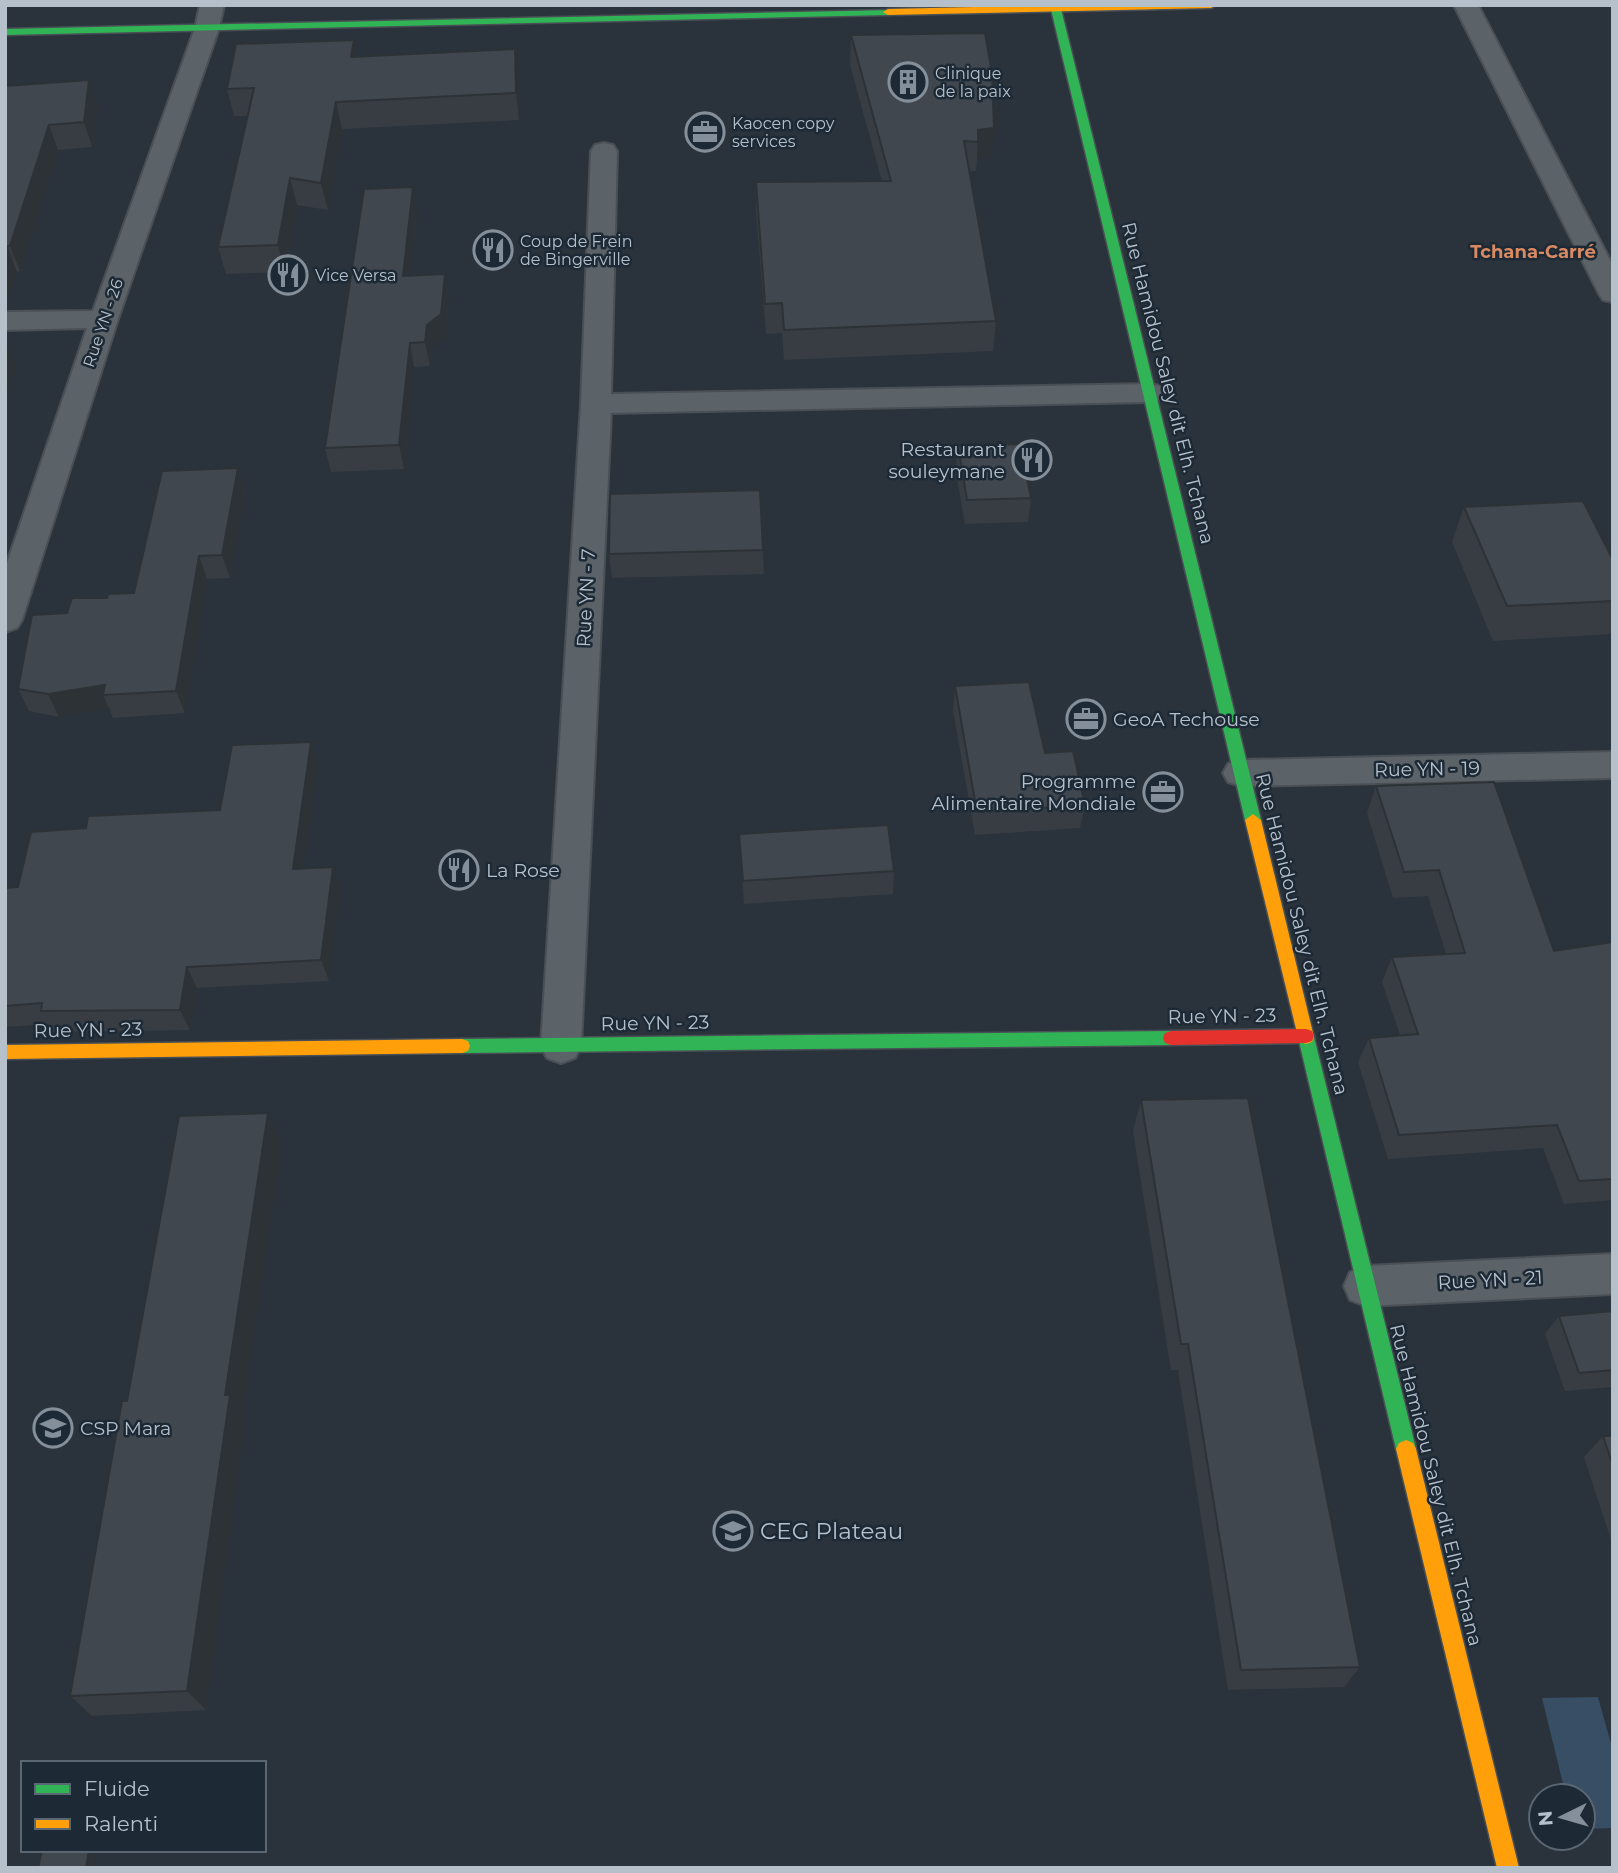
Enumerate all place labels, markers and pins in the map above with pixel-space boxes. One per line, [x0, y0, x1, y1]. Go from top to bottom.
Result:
building icon: Clinique de la paix [887, 61, 929, 103]
place label: Clinique de la paix [935, 64, 1011, 101]
office icon: Kaocen copy services [684, 111, 726, 153]
place label: Kaocen copy services [732, 114, 835, 151]
restaurant icon: Coup de Frein de Bingerville [472, 229, 514, 271]
place label: Coup de Frein de Bingerville [520, 232, 632, 269]
restaurant icon: Vice Versa [267, 254, 309, 296]
place label: Vice Versa [315, 266, 397, 285]
place label: Restaurant souleymane [889, 438, 1005, 483]
restaurant icon: Restaurant souleymane [1011, 439, 1053, 481]
office icon: GeoA Techouse [1065, 698, 1107, 740]
place label: GeoA Techouse [1113, 708, 1260, 731]
place label: Programme Alimentaire Mondiale [931, 770, 1136, 815]
office icon: Programme Alimentaire Mondiale [1142, 771, 1184, 813]
restaurant icon: La Rose [438, 849, 480, 891]
place label: La Rose [486, 859, 560, 882]
school or university icon: CSP Mara [32, 1407, 74, 1449]
place label: CSP Mara [80, 1417, 171, 1440]
school or university icon: CEG Plateau [712, 1510, 754, 1552]
place label: CEG Plateau [760, 1517, 903, 1545]

